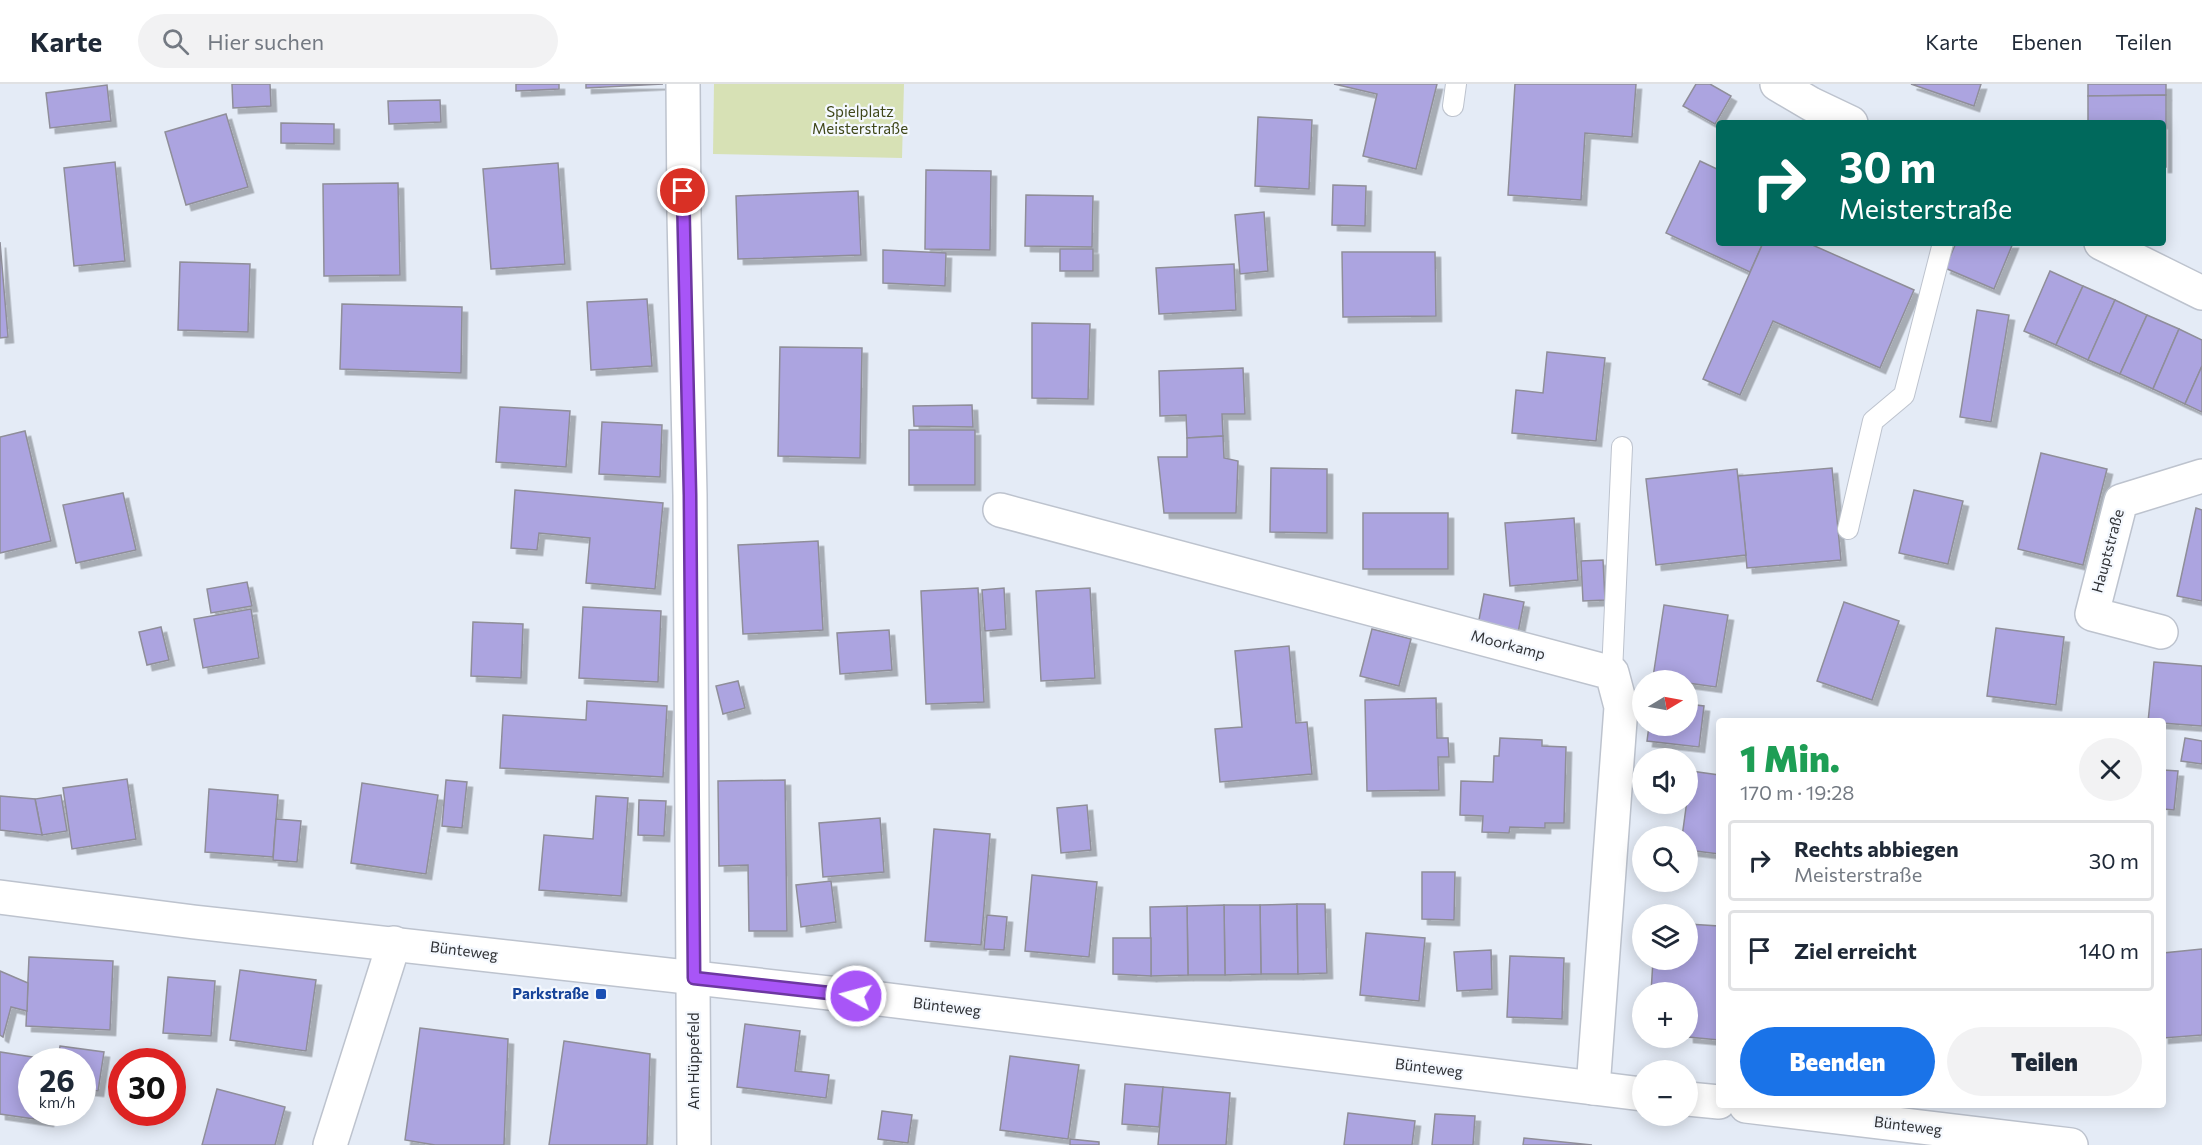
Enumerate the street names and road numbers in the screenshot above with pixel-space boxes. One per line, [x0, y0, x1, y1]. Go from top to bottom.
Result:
street label: Hauptstraße [2087, 507, 2127, 595]
street label: Moorkamp [1469, 625, 1547, 663]
street label: Bünteweg [429, 937, 499, 963]
street label: Bünteweg [912, 993, 982, 1019]
street label: Am Hüppefeld [684, 1012, 702, 1110]
street label: Bünteweg [1394, 1054, 1464, 1080]
street label: Bünteweg [1873, 1112, 1943, 1138]

